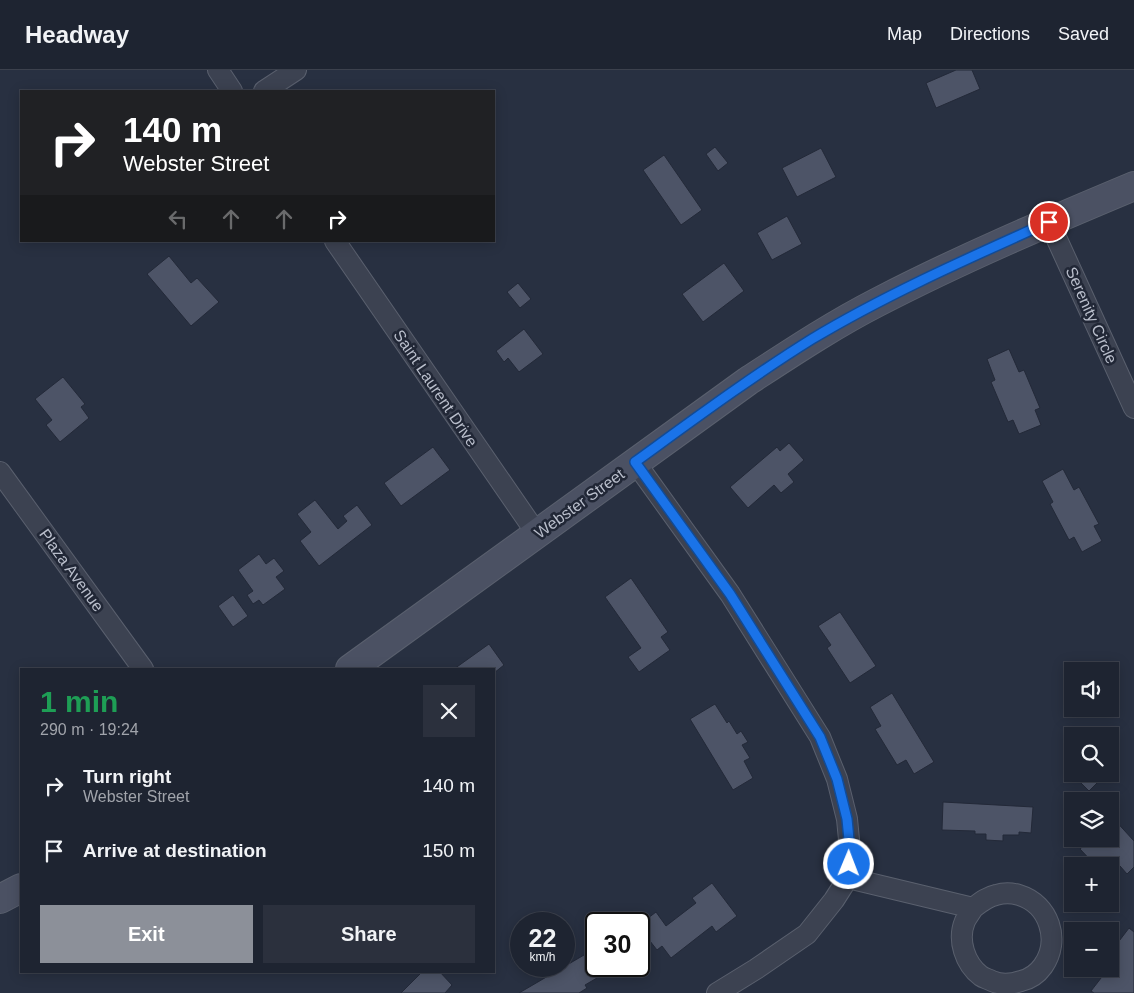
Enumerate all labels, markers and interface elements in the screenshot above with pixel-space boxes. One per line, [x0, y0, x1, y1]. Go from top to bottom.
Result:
text: Headway [25, 21, 129, 48]
text: Map [887, 24, 922, 44]
text: Directions [950, 24, 1030, 44]
text: Saved [1058, 24, 1109, 44]
icon: right [40, 110, 105, 175]
text: 140 m [123, 110, 222, 149]
text: Webster Street [123, 151, 269, 176]
pin [1028, 201, 1070, 243]
icon: left [164, 205, 192, 233]
icon: ahead [217, 205, 245, 233]
icon: ahead [270, 205, 298, 233]
icon: right [323, 205, 351, 233]
icon: arrive [1035, 208, 1063, 236]
street label: Serenity Circle [1063, 264, 1121, 366]
street label: Saint Laurent Drive [390, 327, 481, 450]
street label: Webster Street [531, 465, 628, 542]
street label: Plaza Avenue [36, 526, 107, 615]
map controls [1064, 662, 1119, 977]
button: sound [1064, 662, 1119, 717]
text: 1 min [40, 685, 118, 718]
button: close [423, 685, 475, 737]
text: 290 m · 19:24 [40, 721, 139, 738]
button: search [1064, 727, 1119, 782]
text: Turn right [83, 766, 171, 787]
icon: right [40, 772, 68, 800]
text: 140 m [422, 775, 475, 796]
text: Webster Street [83, 788, 189, 805]
button: layers [1064, 792, 1119, 847]
icon: arrive [40, 837, 68, 865]
position arrow [822, 837, 874, 889]
text: Arrive at destination [83, 840, 267, 861]
text: 150 m [422, 840, 475, 861]
button: + [1064, 857, 1119, 912]
button: Exit [40, 905, 253, 963]
button: Share [263, 905, 475, 963]
speed limit sign: 30 [585, 912, 650, 977]
button: − [1064, 922, 1119, 977]
text: 22 [529, 924, 556, 952]
text: km/h [529, 950, 556, 964]

